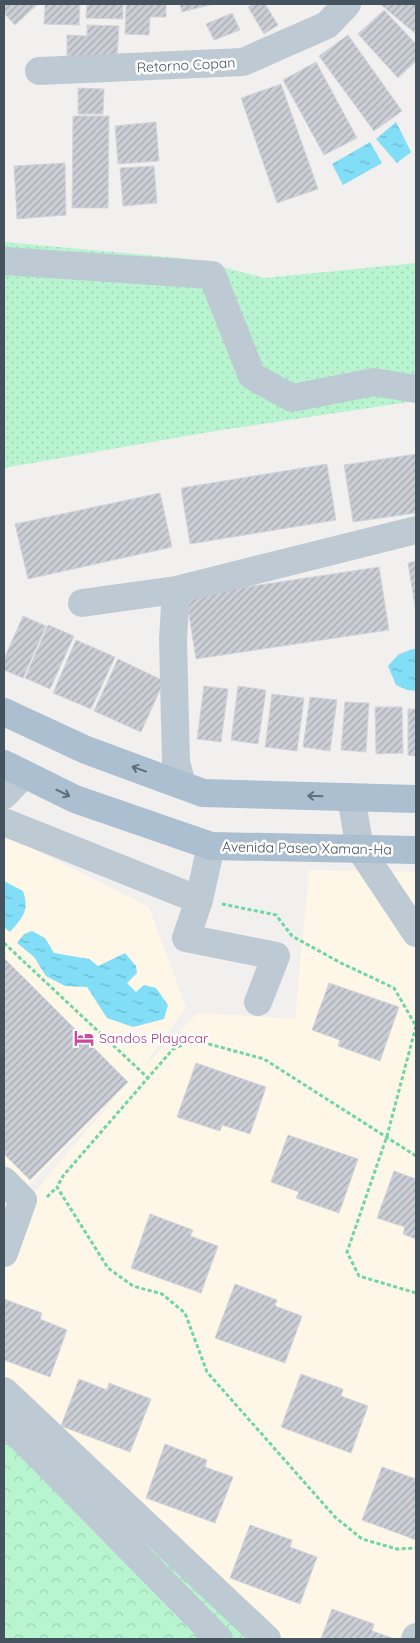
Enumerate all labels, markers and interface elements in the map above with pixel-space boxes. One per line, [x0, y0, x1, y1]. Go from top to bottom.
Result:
street label: Retorno Copan [136, 53, 236, 77]
one-way arrow [132, 764, 147, 773]
one-way arrow [55, 789, 70, 798]
one-way arrow [307, 791, 324, 801]
street label: Avenida Paseo Xaman-Ha [222, 838, 392, 858]
hotel icon: Sandos Playacar [73, 1027, 95, 1049]
place label: Sandos Playacar [99, 1029, 209, 1047]

